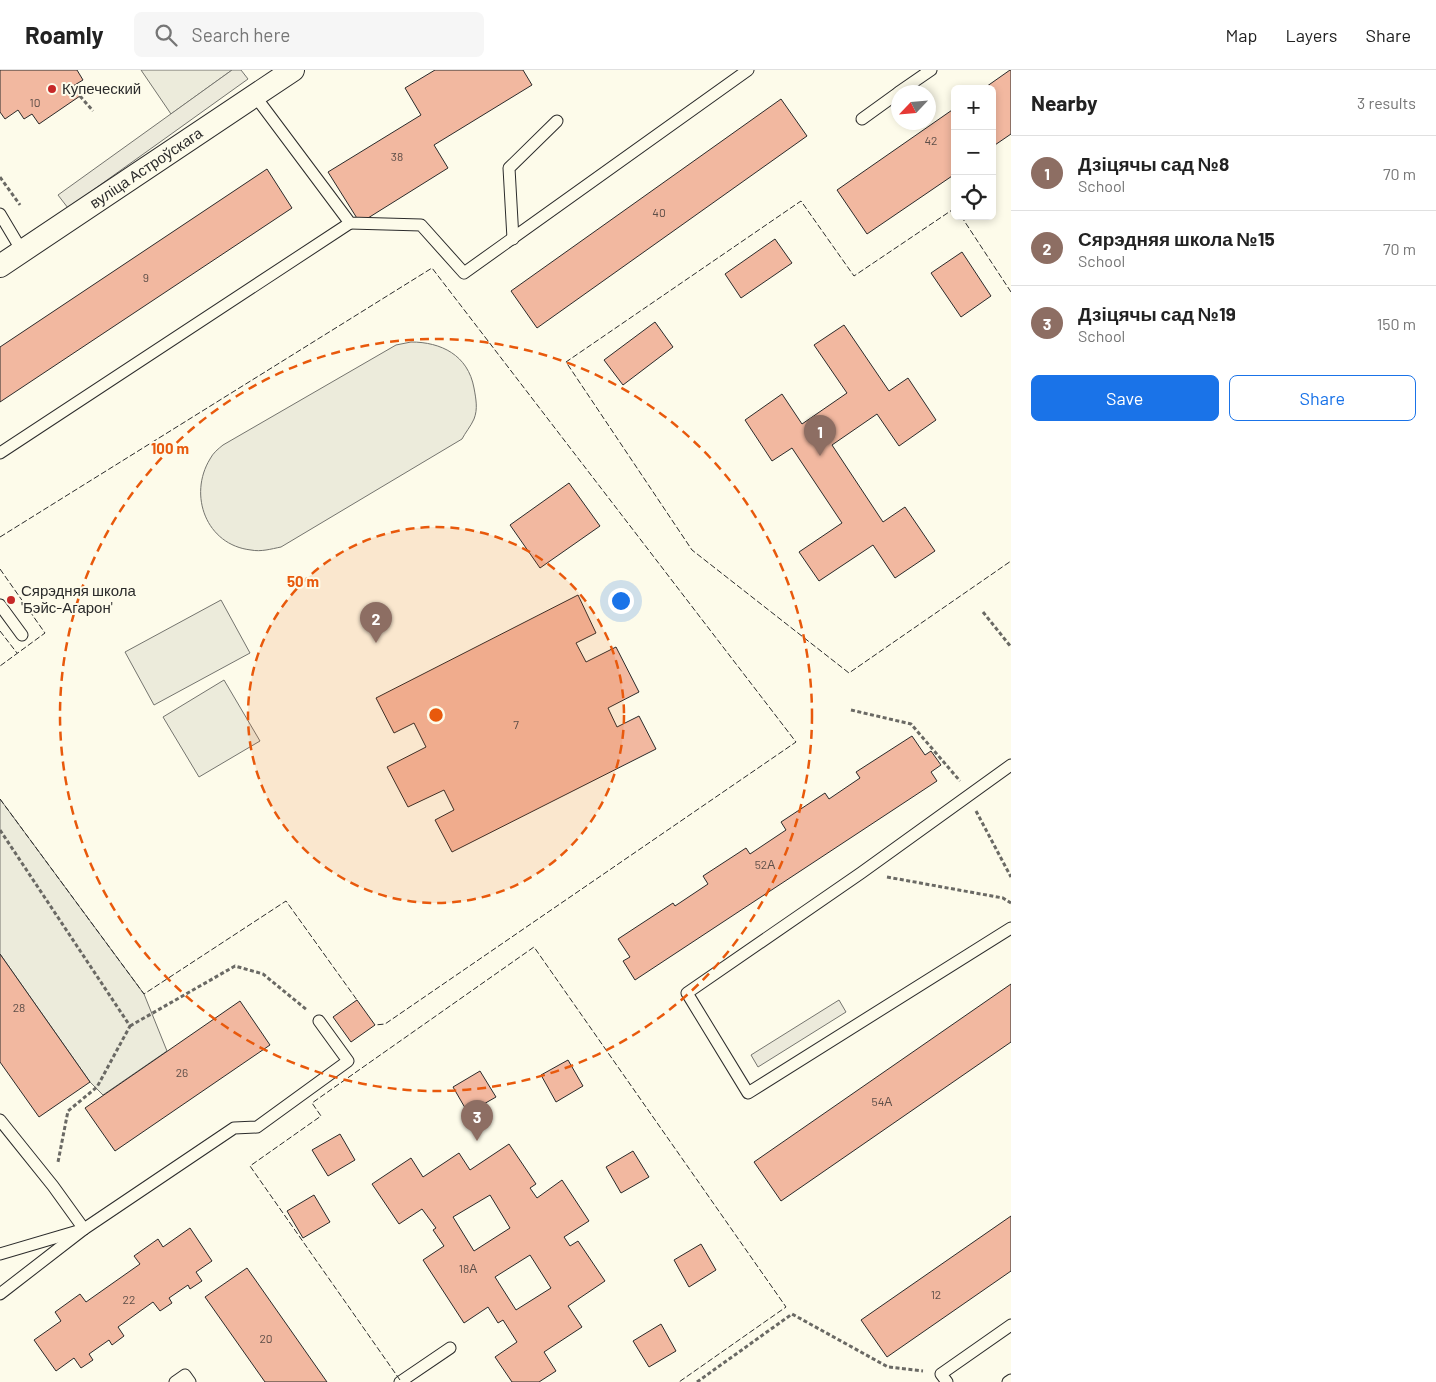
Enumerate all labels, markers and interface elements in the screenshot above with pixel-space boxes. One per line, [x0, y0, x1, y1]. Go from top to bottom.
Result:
search box [134, 12, 484, 57]
text: Roamly [25, 20, 104, 49]
icon: search [152, 21, 180, 49]
text: Search here [192, 23, 290, 46]
text: Map [1225, 24, 1257, 46]
text: Layers [1285, 24, 1338, 46]
text: Share [1366, 24, 1411, 46]
place label: Купеческий [62, 79, 141, 97]
marker: Купеческий [46, 83, 58, 95]
north arrow [891, 85, 936, 130]
map controls [951, 85, 996, 220]
button: + [951, 85, 996, 130]
text: Nearby [1031, 90, 1097, 115]
text: 3 results [1357, 93, 1416, 112]
house number: 10 [30, 95, 40, 109]
street label: вуліца Астроўскага [86, 123, 206, 211]
button: − [951, 130, 996, 175]
house number: 42 [924, 133, 938, 147]
house number: 38 [391, 149, 403, 163]
text: Дзіцячы сад №8 [1078, 152, 1229, 175]
text: 1 [1044, 164, 1050, 183]
text: 70 m [1383, 164, 1416, 183]
button: locate [951, 175, 996, 220]
text: School [1078, 176, 1125, 195]
house number: 40 [652, 205, 666, 219]
text: Сярэдняя школа №15 [1078, 227, 1275, 250]
text: 2 [1043, 239, 1051, 258]
text: 70 m [1383, 239, 1416, 258]
text: School [1078, 251, 1125, 270]
house number: 9 [143, 270, 149, 284]
text: Дзіцячы сад №19 [1078, 302, 1236, 325]
text: 3 [1043, 314, 1051, 333]
text: 150 m [1377, 314, 1416, 333]
text: School [1078, 326, 1125, 345]
button: Save [1031, 375, 1219, 421]
button: Share [1229, 375, 1416, 421]
pin: 1 [804, 415, 836, 456]
text: 100 m [151, 439, 189, 457]
text: 50 m [287, 572, 319, 590]
place label: Сярэдняя школа 'Бэйс-Агарон' [21, 581, 136, 616]
your location [608, 588, 634, 614]
marker: Сярэдняя школа 'Бэйс-Агарон' [5, 594, 17, 606]
pin: 2 [360, 602, 392, 643]
centre of rings [427, 706, 445, 724]
house number: 7 [513, 717, 519, 731]
house number: 52А [755, 857, 775, 871]
house number: 28 [13, 1000, 25, 1014]
house number: 26 [176, 1065, 188, 1079]
house number: 54А [872, 1094, 892, 1108]
pin: 3 [461, 1100, 493, 1141]
house number: 18А [459, 1261, 477, 1275]
house number: 12 [931, 1287, 941, 1301]
house number: 22 [123, 1292, 135, 1306]
house number: 20 [259, 1331, 273, 1345]

